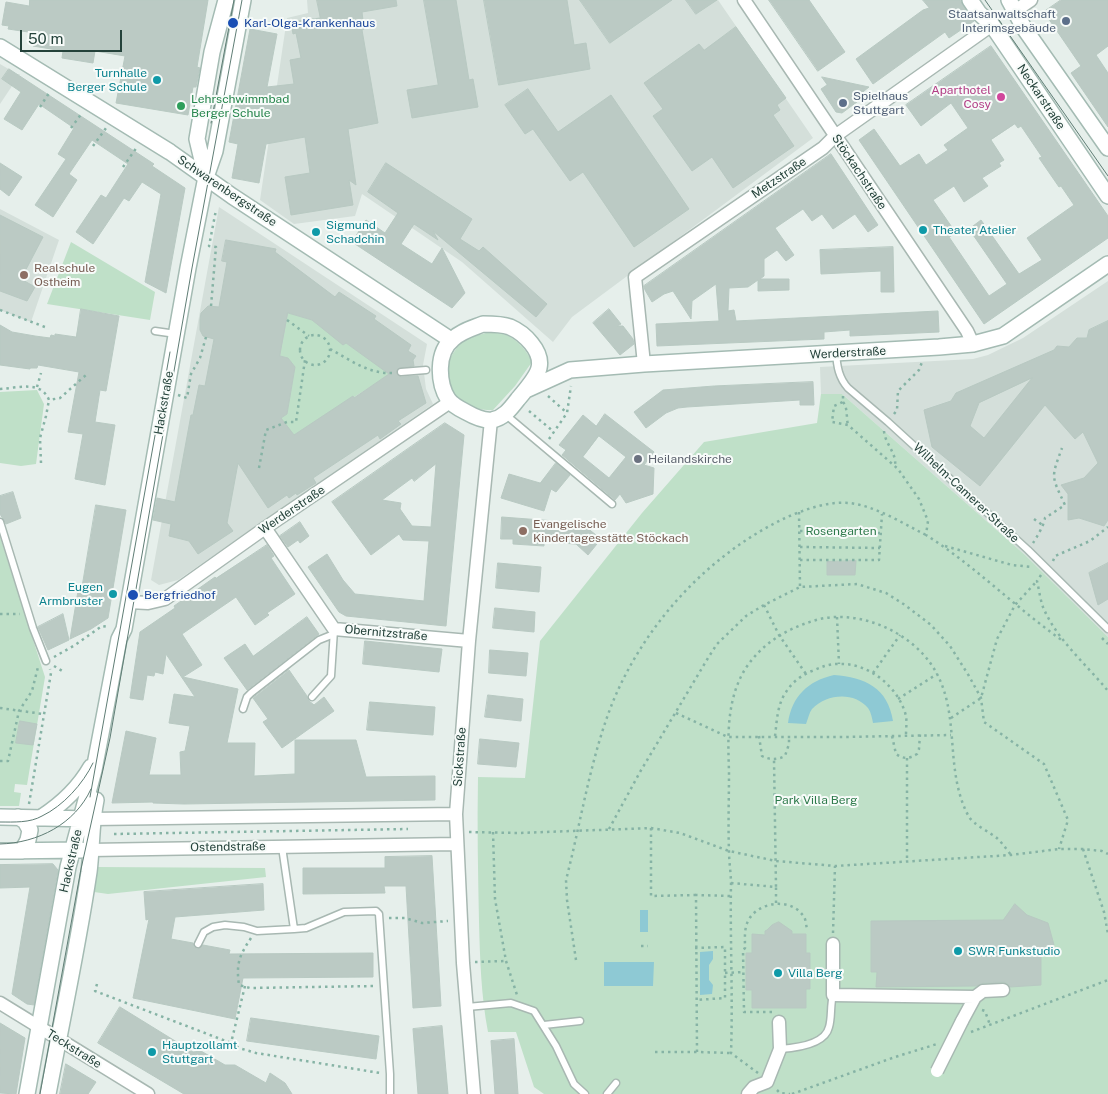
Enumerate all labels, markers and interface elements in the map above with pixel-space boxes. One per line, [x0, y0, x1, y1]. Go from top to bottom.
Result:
place label: Staatsanwaltschaft Interimsgebäude [948, 7, 1056, 35]
marker: Staatsanwaltschaft Interimsgebäude [1060, 15, 1072, 27]
marker: Karl-Olga-Krankenhaus [226, 16, 240, 30]
place label: Karl-Olga-Krankenhaus [244, 16, 375, 30]
scale bar [22, 20, 125, 52]
text: 50 m [28, 30, 63, 47]
street label: Neckarstraße [1014, 62, 1068, 132]
place label: Turnhalle Berger Schule [67, 66, 147, 94]
marker: Turnhalle Berger Schule [151, 74, 163, 86]
place label: Aparthotel Cosy [931, 83, 991, 111]
place label: Spielhaus Stuttgart [853, 89, 908, 117]
marker: Aparthotel Cosy [995, 91, 1007, 103]
place label: Lehrschwimmbad Berger Schule [191, 92, 289, 120]
marker: Spielhaus Stuttgart [837, 97, 849, 109]
marker: Lehrschwimmbad Berger Schule [175, 100, 187, 112]
street label: Stöckachstraße [829, 132, 889, 212]
street label: Schwarenbergstraße [175, 152, 279, 230]
street label: Metzstraße [749, 154, 809, 202]
place label: Sigmund Schadchin [326, 218, 385, 246]
place label: Theater Atelier [933, 223, 1016, 237]
marker: Theater Atelier [917, 224, 929, 236]
marker: Sigmund Schadchin [310, 226, 322, 238]
place label: Realschule Ostheim [34, 261, 95, 289]
marker: Realschule Ostheim [18, 269, 30, 281]
street label: Werderstraße [809, 344, 887, 362]
street label: Hackstraße [151, 370, 177, 436]
street label: Wilhelm-Camerer-Straße [910, 440, 1022, 546]
place label: Heilandskirche [648, 452, 732, 466]
marker: Heilandskirche [632, 453, 644, 465]
street label: Werderstraße [256, 483, 328, 537]
place label: Evangelische Kindertagesstätte Stöckach [533, 517, 688, 545]
park label: Rosengarten [805, 524, 877, 538]
marker: Evangelische Kindertagesstätte Stöckach [517, 525, 529, 537]
place label: Eugen Armbruster [39, 580, 103, 608]
marker: Eugen Armbruster [107, 588, 119, 600]
marker: Bergfriedhof [126, 588, 140, 602]
place label: Bergfriedhof [144, 588, 216, 602]
street label: Obernitzstraße [344, 622, 428, 644]
street label: Sickstraße [451, 727, 469, 787]
park label: Park Villa Berg [774, 793, 858, 807]
street label: Hackstraße [57, 828, 85, 894]
street label: Ostendstraße [190, 839, 266, 855]
place label: SWR Funkstudio [968, 944, 1060, 958]
marker: SWR Funkstudio [952, 945, 964, 957]
place label: Villa Berg [788, 966, 843, 980]
marker: Villa Berg [772, 967, 784, 979]
street label: Teckstraße [44, 1027, 104, 1071]
place label: Hauptzollamt Stuttgart [162, 1038, 237, 1066]
marker: Hauptzollamt Stuttgart [146, 1046, 158, 1058]

